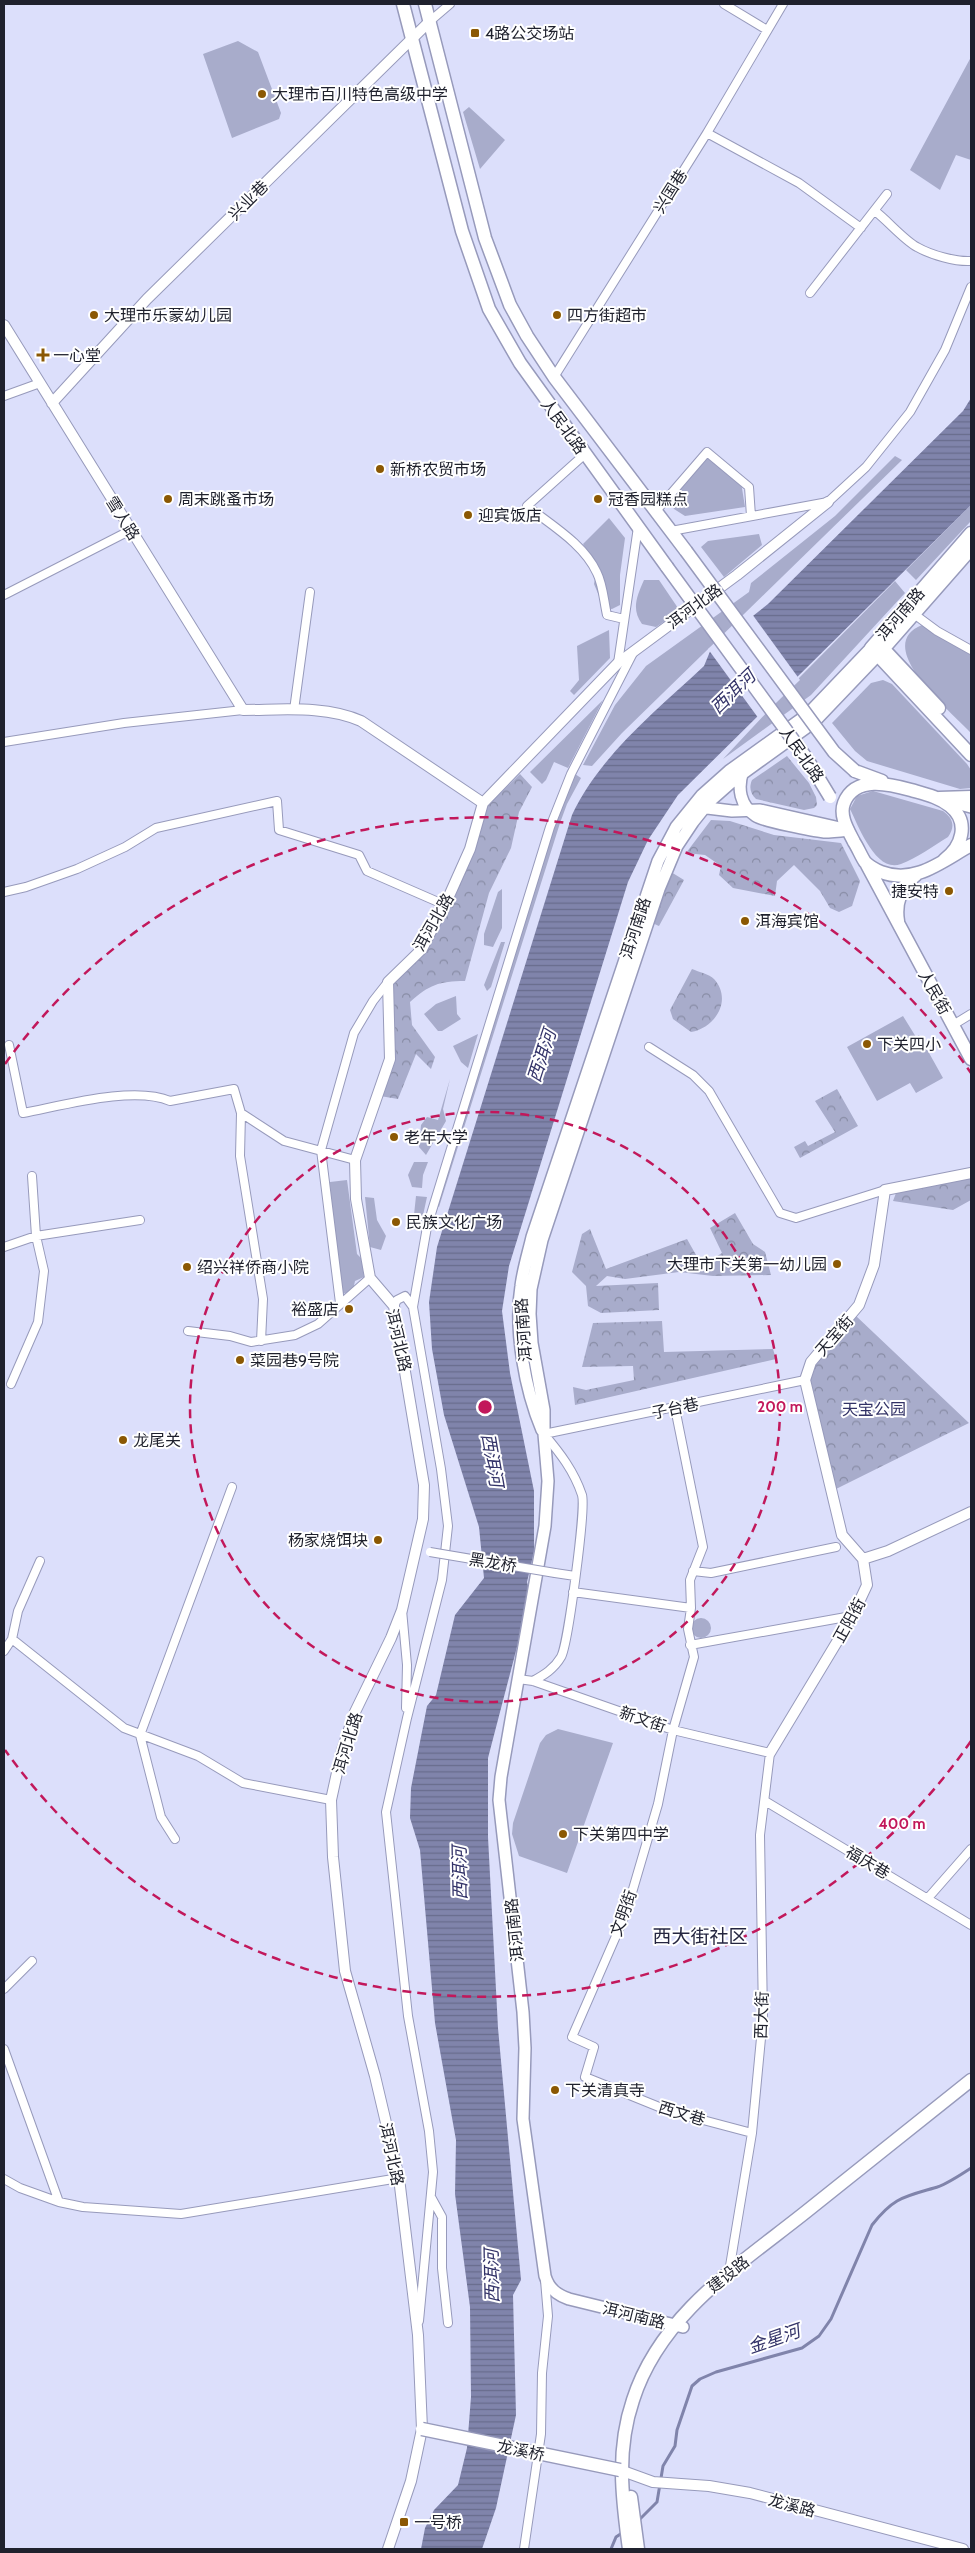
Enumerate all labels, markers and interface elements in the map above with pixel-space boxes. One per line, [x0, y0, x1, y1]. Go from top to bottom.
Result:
place label: 4路公交场站 [485, 24, 574, 43]
marker: 4路公交场站 [469, 27, 481, 39]
place label: 大理市百川特色高级中学 [272, 85, 448, 104]
marker: 大理市百川特色高级中学 [256, 88, 268, 100]
street label: 兴国巷 [650, 166, 691, 217]
street label: 兴业巷 [225, 177, 272, 224]
place label: 大理市乐蒙幼儿园 [104, 306, 232, 325]
place label: 四方街超市 [567, 306, 647, 325]
marker: 大理市乐蒙幼儿园 [88, 309, 100, 321]
marker: 四方街超市 [551, 309, 563, 321]
place label: 一心堂 [53, 346, 101, 365]
marker: 一心堂 [37, 349, 49, 361]
street label: 人民北路 [537, 395, 590, 458]
place label: 新桥农贸市场 [390, 460, 486, 479]
marker: 新桥农贸市场 [374, 463, 386, 475]
place label: 周末跳蚤市场 [178, 490, 274, 509]
place label: 冠香园糕点 [608, 490, 688, 509]
street label: 雪人路 [102, 493, 143, 544]
marker: 周末跳蚤市场 [162, 493, 174, 505]
marker: 冠香园糕点 [592, 493, 604, 505]
place label: 迎宾饭店 [478, 506, 542, 525]
marker: 迎宾饭店 [462, 509, 474, 521]
street label: 洱河北路 [663, 580, 726, 633]
street label: 洱河南路 [872, 584, 929, 645]
water label: 西洱河 [706, 663, 762, 719]
street label: 人民北路 [775, 723, 828, 786]
place label: 捷安特 [891, 882, 939, 901]
marker: 捷安特 [943, 885, 955, 897]
street label: 洱河北路 [409, 890, 458, 955]
street label: 洱河南路 [617, 895, 654, 962]
place label: 洱海宾馆 [755, 912, 819, 931]
marker: 洱海宾馆 [739, 915, 751, 927]
street label: 人民街 [915, 967, 955, 1018]
water label: 西洱河 [523, 1024, 562, 1085]
place label: 下关四小 [877, 1035, 941, 1054]
marker: 下关四小 [861, 1038, 873, 1050]
place label: 老年大学 [404, 1128, 468, 1147]
marker: 老年大学 [388, 1131, 400, 1143]
place label: 民族文化广场 [406, 1213, 502, 1232]
marker: 民族文化广场 [390, 1216, 402, 1228]
place label: 大理市下关第一幼儿园 [667, 1255, 827, 1274]
place label: 绍兴祥侨商小院 [197, 1258, 309, 1277]
marker: 大理市下关第一幼儿园 [831, 1258, 843, 1270]
marker: 绍兴祥侨商小院 [181, 1261, 193, 1273]
street label: 洱河南路 [512, 1297, 535, 1363]
place label: 裕盛店 [291, 1300, 339, 1319]
marker: 裕盛店 [343, 1303, 355, 1315]
street label: 洱河北路 [382, 1307, 415, 1373]
street label: 天宝街 [811, 1311, 857, 1360]
place label: 菜园巷9号院 [250, 1351, 339, 1370]
marker: 菜园巷9号院 [234, 1354, 246, 1366]
street label: 子台巷 [650, 1394, 701, 1423]
centre of rings [476, 1398, 494, 1416]
text: 200 m [757, 1398, 803, 1416]
park label: 天宝公园 [842, 1400, 906, 1419]
place label: 龙尾关 [133, 1431, 181, 1450]
water label: 西洱河 [476, 1432, 508, 1491]
marker: 龙尾关 [117, 1434, 129, 1446]
place label: 杨家烧饵块 [288, 1531, 368, 1550]
marker: 杨家烧饵块 [372, 1534, 384, 1546]
street label: 黑龙桥 [468, 1549, 518, 1576]
street label: 正阳街 [829, 1595, 869, 1646]
street label: 新文街 [617, 1703, 669, 1736]
street label: 洱河北路 [329, 1710, 366, 1777]
text: 400 m [879, 1815, 925, 1833]
place label: 下关第四中学 [573, 1825, 669, 1844]
marker: 下关第四中学 [557, 1828, 569, 1840]
street label: 福庆巷 [842, 1842, 893, 1883]
water label: 西洱河 [448, 1843, 471, 1900]
street label: 文明街 [606, 1887, 641, 1939]
street label: 洱河南路 [502, 1897, 527, 1963]
district label: 西大街社区 [652, 1925, 748, 1948]
street label: 西大街 [751, 1991, 772, 2039]
place label: 下关清真寺 [565, 2081, 645, 2100]
marker: 下关清真寺 [549, 2084, 561, 2096]
street label: 西文巷 [656, 2097, 708, 2130]
street label: 洱河北路 [376, 2121, 407, 2187]
water label: 西洱河 [480, 2246, 503, 2303]
street label: 建设路 [704, 2252, 753, 2297]
street label: 洱河南路 [601, 2299, 667, 2332]
water label: 金星河 [745, 2319, 806, 2358]
street label: 龙溪桥 [495, 2436, 546, 2465]
street label: 龙溪路 [766, 2490, 818, 2521]
place label: 一号桥 [414, 2513, 462, 2532]
marker: 一号桥 [398, 2516, 410, 2528]

